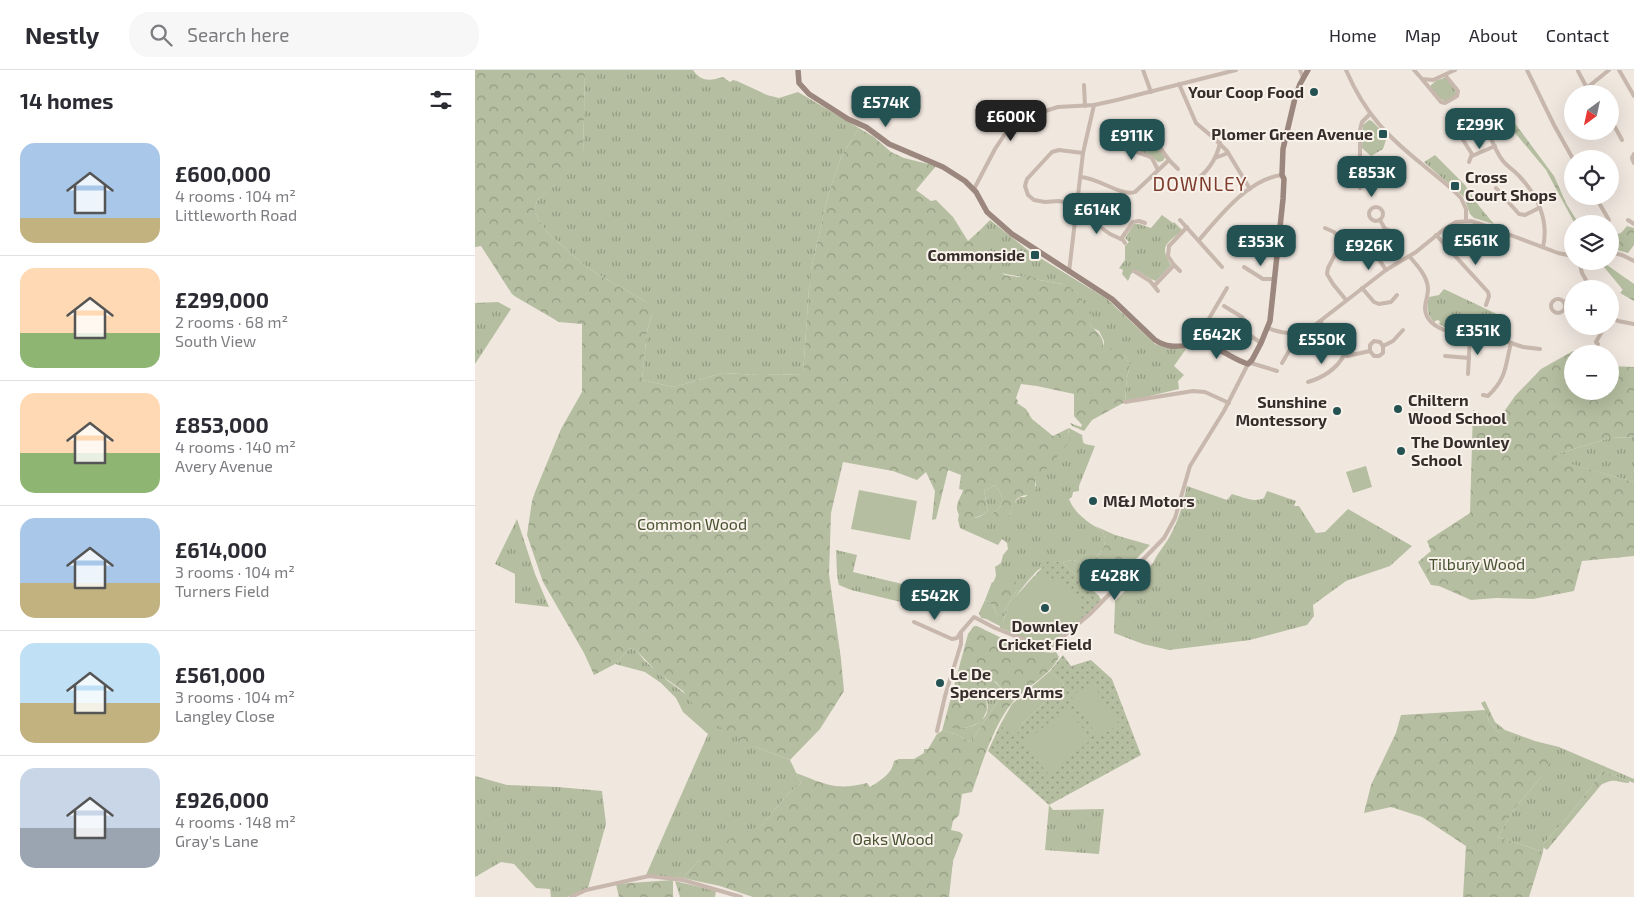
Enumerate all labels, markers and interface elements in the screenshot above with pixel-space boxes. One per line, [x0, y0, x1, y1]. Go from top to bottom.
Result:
search box [129, 12, 479, 57]
text: Nestly [25, 20, 99, 49]
icon: search [147, 21, 175, 49]
text: Search here [187, 23, 289, 46]
text: Home [1329, 24, 1377, 46]
text: Map [1405, 24, 1441, 46]
text: About [1469, 24, 1518, 46]
text: Contact [1546, 24, 1609, 46]
place label: Your Coop Food [1188, 82, 1304, 101]
pin: £574K [851, 85, 921, 128]
north arrow [1564, 85, 1619, 140]
map controls [1564, 85, 1619, 400]
icon: filters [427, 86, 455, 114]
marker: Your Coop Food [1308, 86, 1320, 98]
text: 14 homes [20, 88, 114, 113]
text: £574K [863, 92, 910, 111]
pin: £600K [976, 100, 1046, 142]
text: £600K [986, 106, 1036, 125]
pin: £299K [1445, 108, 1515, 150]
text: £299K [1456, 114, 1504, 133]
pin: £911K [1097, 118, 1167, 161]
place label: Plomer Green Avenue [1211, 124, 1373, 143]
text: £911K [1111, 125, 1153, 144]
marker: Plomer Green Avenue [1377, 128, 1389, 140]
button: locate [1564, 150, 1619, 205]
pin: £853K [1337, 156, 1407, 198]
text: £600,000 [175, 161, 271, 186]
text: £853K [1348, 162, 1396, 181]
icon: home [60, 163, 120, 223]
place label: Cross Court Shops [1465, 167, 1557, 204]
district label: DOWNLEY [1153, 172, 1247, 195]
marker: Cross Court Shops [1449, 180, 1461, 192]
text: 4 rooms · 104 m² [175, 186, 296, 205]
pin: £614K [1062, 192, 1132, 235]
text: £614K [1074, 199, 1120, 218]
text: Littleworth Road [175, 205, 297, 224]
button: layers [1564, 215, 1619, 270]
pin: £353K [1226, 224, 1296, 267]
pin: £561K [1441, 224, 1511, 266]
pin: £926K [1334, 228, 1404, 271]
text: £561K [1454, 230, 1498, 249]
text: £353K [1238, 231, 1284, 250]
text: £926K [1345, 235, 1393, 254]
place label: Commonside [927, 245, 1025, 264]
marker: Commonside [1029, 249, 1041, 261]
button: + [1564, 280, 1619, 335]
text: £299,000 [175, 287, 269, 312]
icon: home [60, 288, 120, 348]
text: 2 rooms · 68 m² [175, 312, 288, 331]
pin: £351K [1443, 314, 1513, 356]
pin: £642K [1182, 318, 1252, 360]
text: £351K [1456, 320, 1500, 339]
pin: £550K [1287, 322, 1357, 365]
text: £642K [1193, 324, 1241, 343]
text: £550K [1298, 329, 1346, 348]
text: South View [175, 331, 256, 350]
button: − [1564, 345, 1619, 400]
place label: Chiltern Wood School [1408, 390, 1507, 427]
place label: Sunshine Montessory [1235, 392, 1327, 430]
marker: Chiltern Wood School [1392, 403, 1404, 415]
marker: Sunshine Montessory [1331, 405, 1343, 417]
text: £853,000 [175, 412, 269, 437]
icon: home [60, 413, 120, 473]
place label: The Downley School [1411, 432, 1509, 469]
text: 4 rooms · 140 m² [175, 437, 296, 456]
marker: The Downley School [1395, 445, 1407, 457]
text: Avery Avenue [175, 456, 273, 475]
place label: M&J Motors [1103, 491, 1195, 510]
marker: M&J Motors [1087, 495, 1099, 507]
park label: Common Wood [637, 514, 747, 533]
text: £614,000 [175, 537, 267, 562]
icon: home [60, 538, 120, 598]
park label: Tilbury Wood [1429, 554, 1525, 573]
pin: £428K [1080, 558, 1150, 601]
text: 3 rooms · 104 m² [175, 562, 295, 581]
text: £428K [1091, 565, 1139, 584]
pin: £542K [900, 578, 970, 621]
text: Turners Field [175, 581, 270, 600]
text: £542K [911, 585, 959, 604]
marker: Downley Cricket Field [1039, 602, 1051, 614]
place label: Downley Cricket Field [998, 616, 1092, 653]
text: £561,000 [175, 662, 265, 687]
icon: home [60, 663, 120, 723]
place label: Le De Spencers Arms [950, 664, 1063, 701]
marker: Le De Spencers Arms [934, 677, 946, 689]
text: 3 rooms · 104 m² [175, 687, 295, 706]
text: Langley Close [175, 706, 275, 725]
text: £926,000 [175, 787, 269, 812]
icon: home [60, 788, 120, 848]
text: 4 rooms · 148 m² [175, 812, 296, 831]
park label: Oaks Wood [852, 829, 934, 848]
text: Gray's Lane [175, 831, 259, 850]

